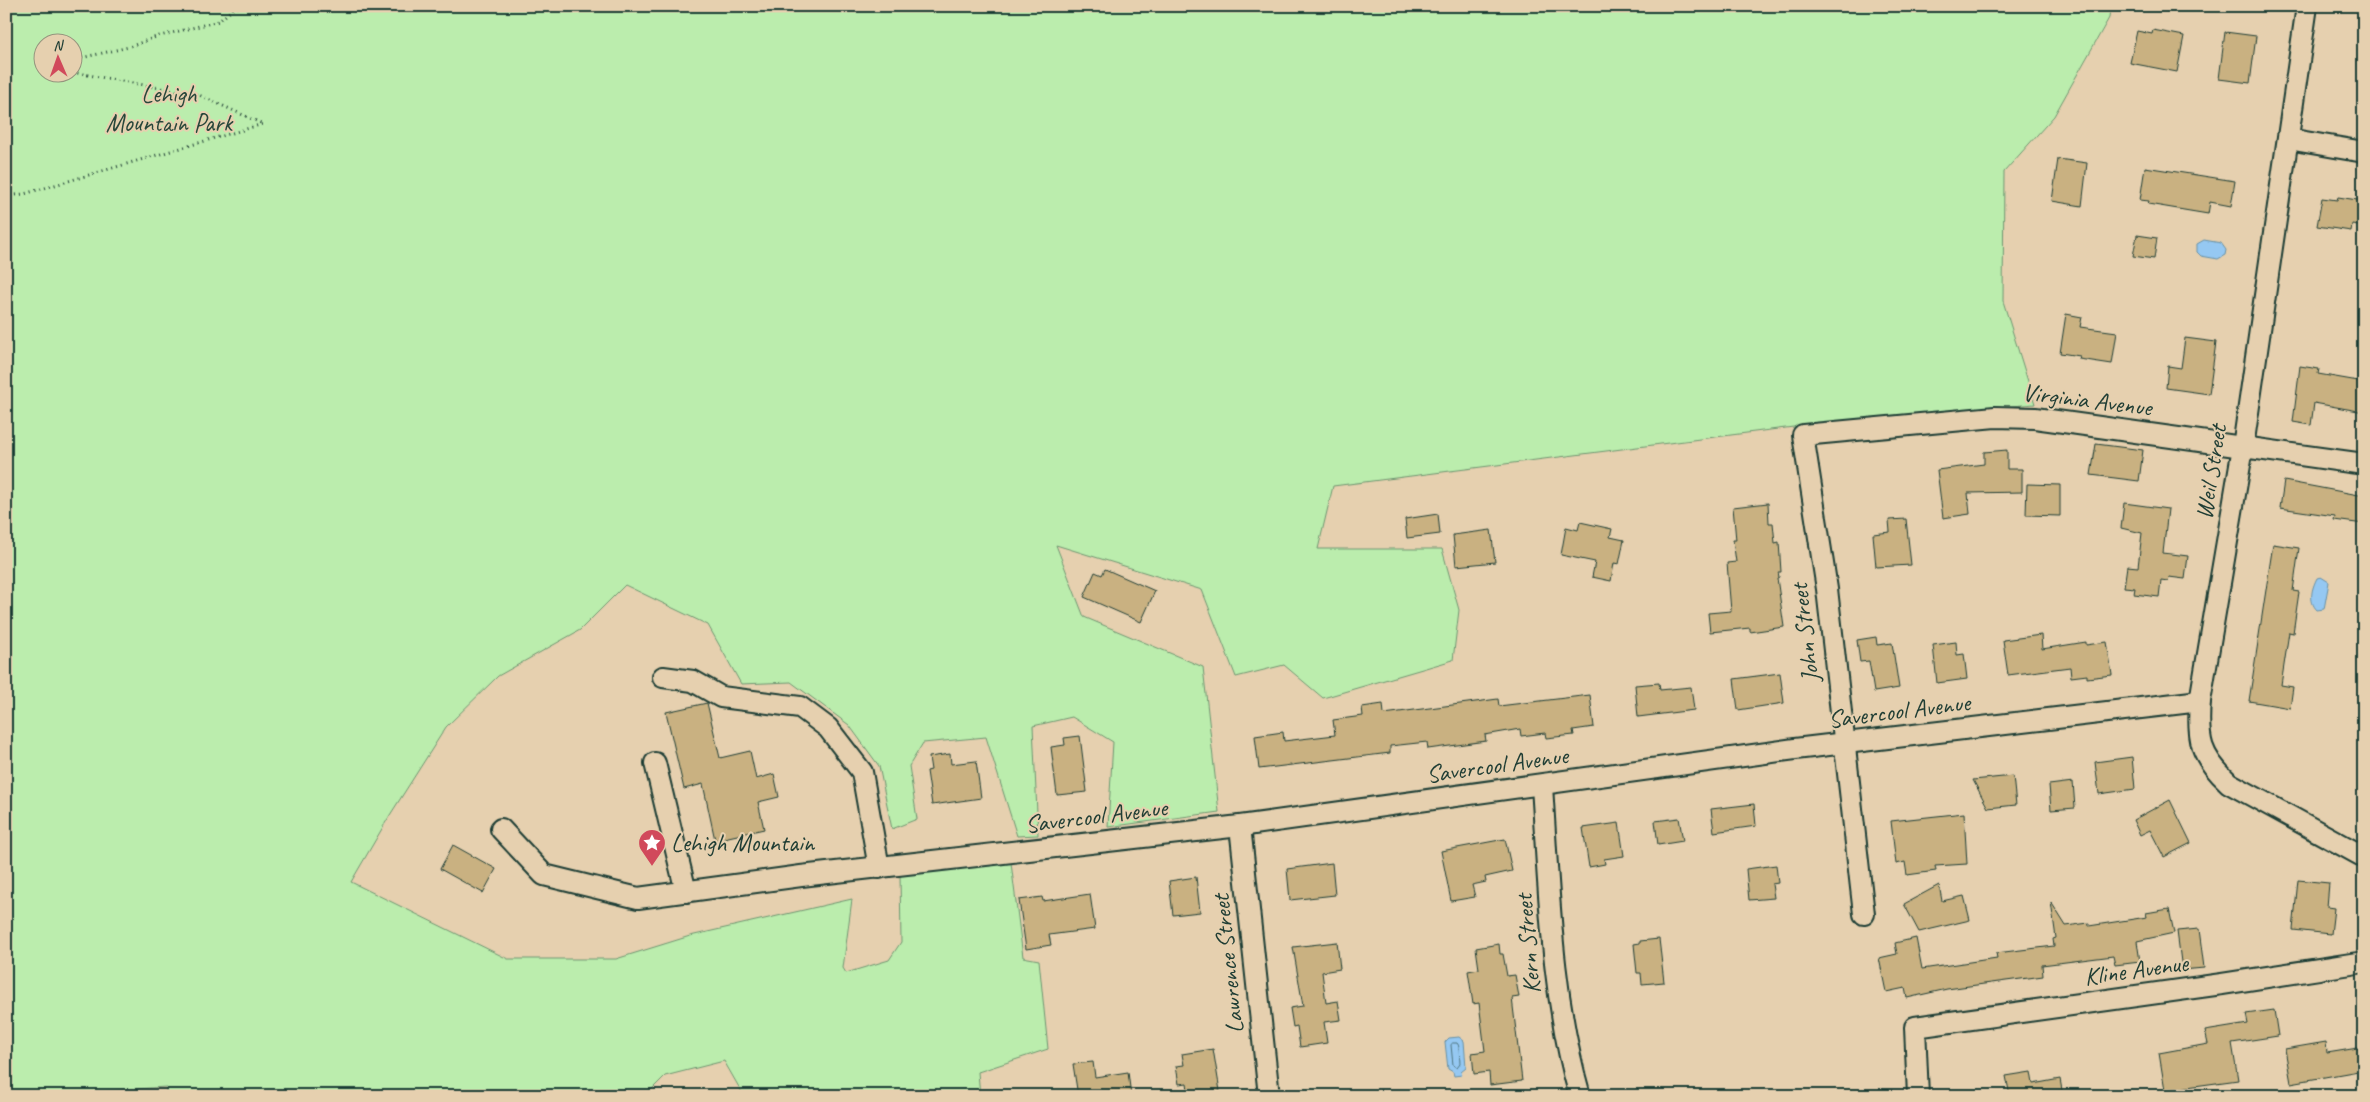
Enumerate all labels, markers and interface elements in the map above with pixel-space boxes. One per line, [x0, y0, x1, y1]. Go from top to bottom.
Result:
north arrow [32, 32, 82, 82]
text: N [53, 37, 65, 54]
park label: Lehigh Mountain Park [106, 78, 234, 139]
street label: Virginia Avenue [2021, 376, 2155, 424]
street label: Weil Street [2188, 420, 2235, 522]
street label: John Street [1783, 579, 1827, 685]
street label: Savercool Avenue [1826, 686, 1974, 736]
street label: Savercool Avenue [1424, 739, 1572, 791]
street label: Savercool Avenue [1023, 791, 1171, 841]
place label: Lehigh Mountain [671, 827, 816, 859]
place icon: Lehigh Mountain [637, 828, 667, 867]
street label: Lawrence Street [1205, 890, 1251, 1035]
street label: Kern Street [1507, 890, 1548, 995]
street label: Kline Avenue [2082, 947, 2192, 993]

